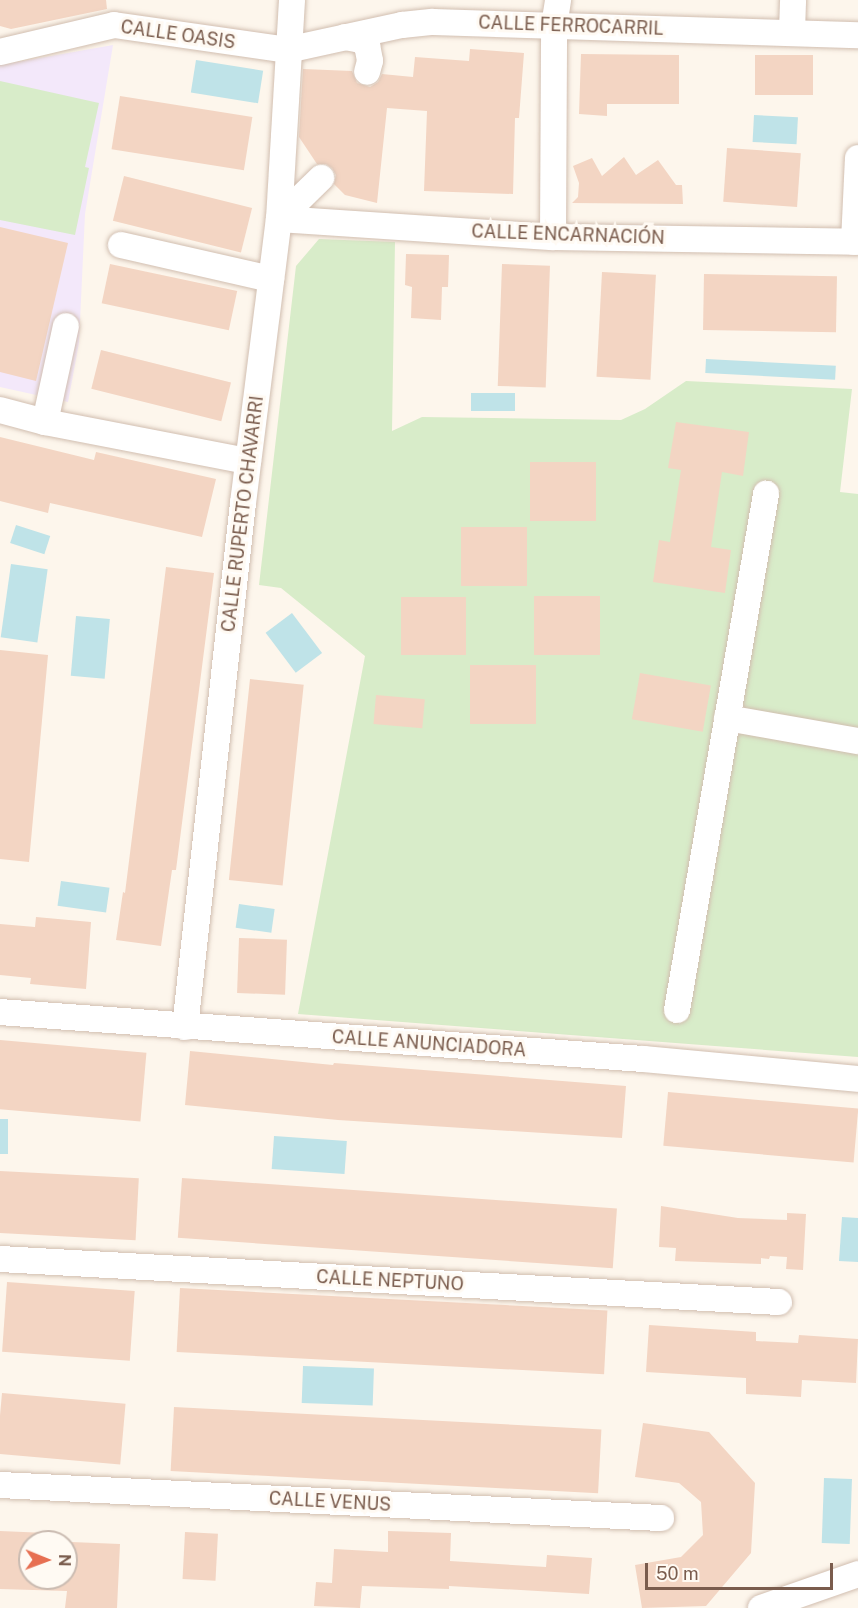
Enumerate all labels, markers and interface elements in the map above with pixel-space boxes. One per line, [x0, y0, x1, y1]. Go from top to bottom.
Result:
street label: CALLE FERROCARRIL [478, 12, 664, 40]
street label: CALLE OASIS [119, 16, 237, 54]
street label: CALLE ENCARNACIÓN [471, 221, 665, 249]
street label: CALLE RUPERTO CHAVARRI [218, 395, 268, 633]
street label: CALLE ANUNCIADORA [331, 1026, 527, 1062]
street label: CALLE NEPTUNO [316, 1266, 464, 1296]
street label: CALLE VENUS [268, 1488, 392, 1516]
north arrow [18, 1530, 78, 1590]
scale bar [648, 1551, 836, 1589]
text: N [55, 1554, 74, 1567]
text: 50 m [656, 1563, 699, 1584]

